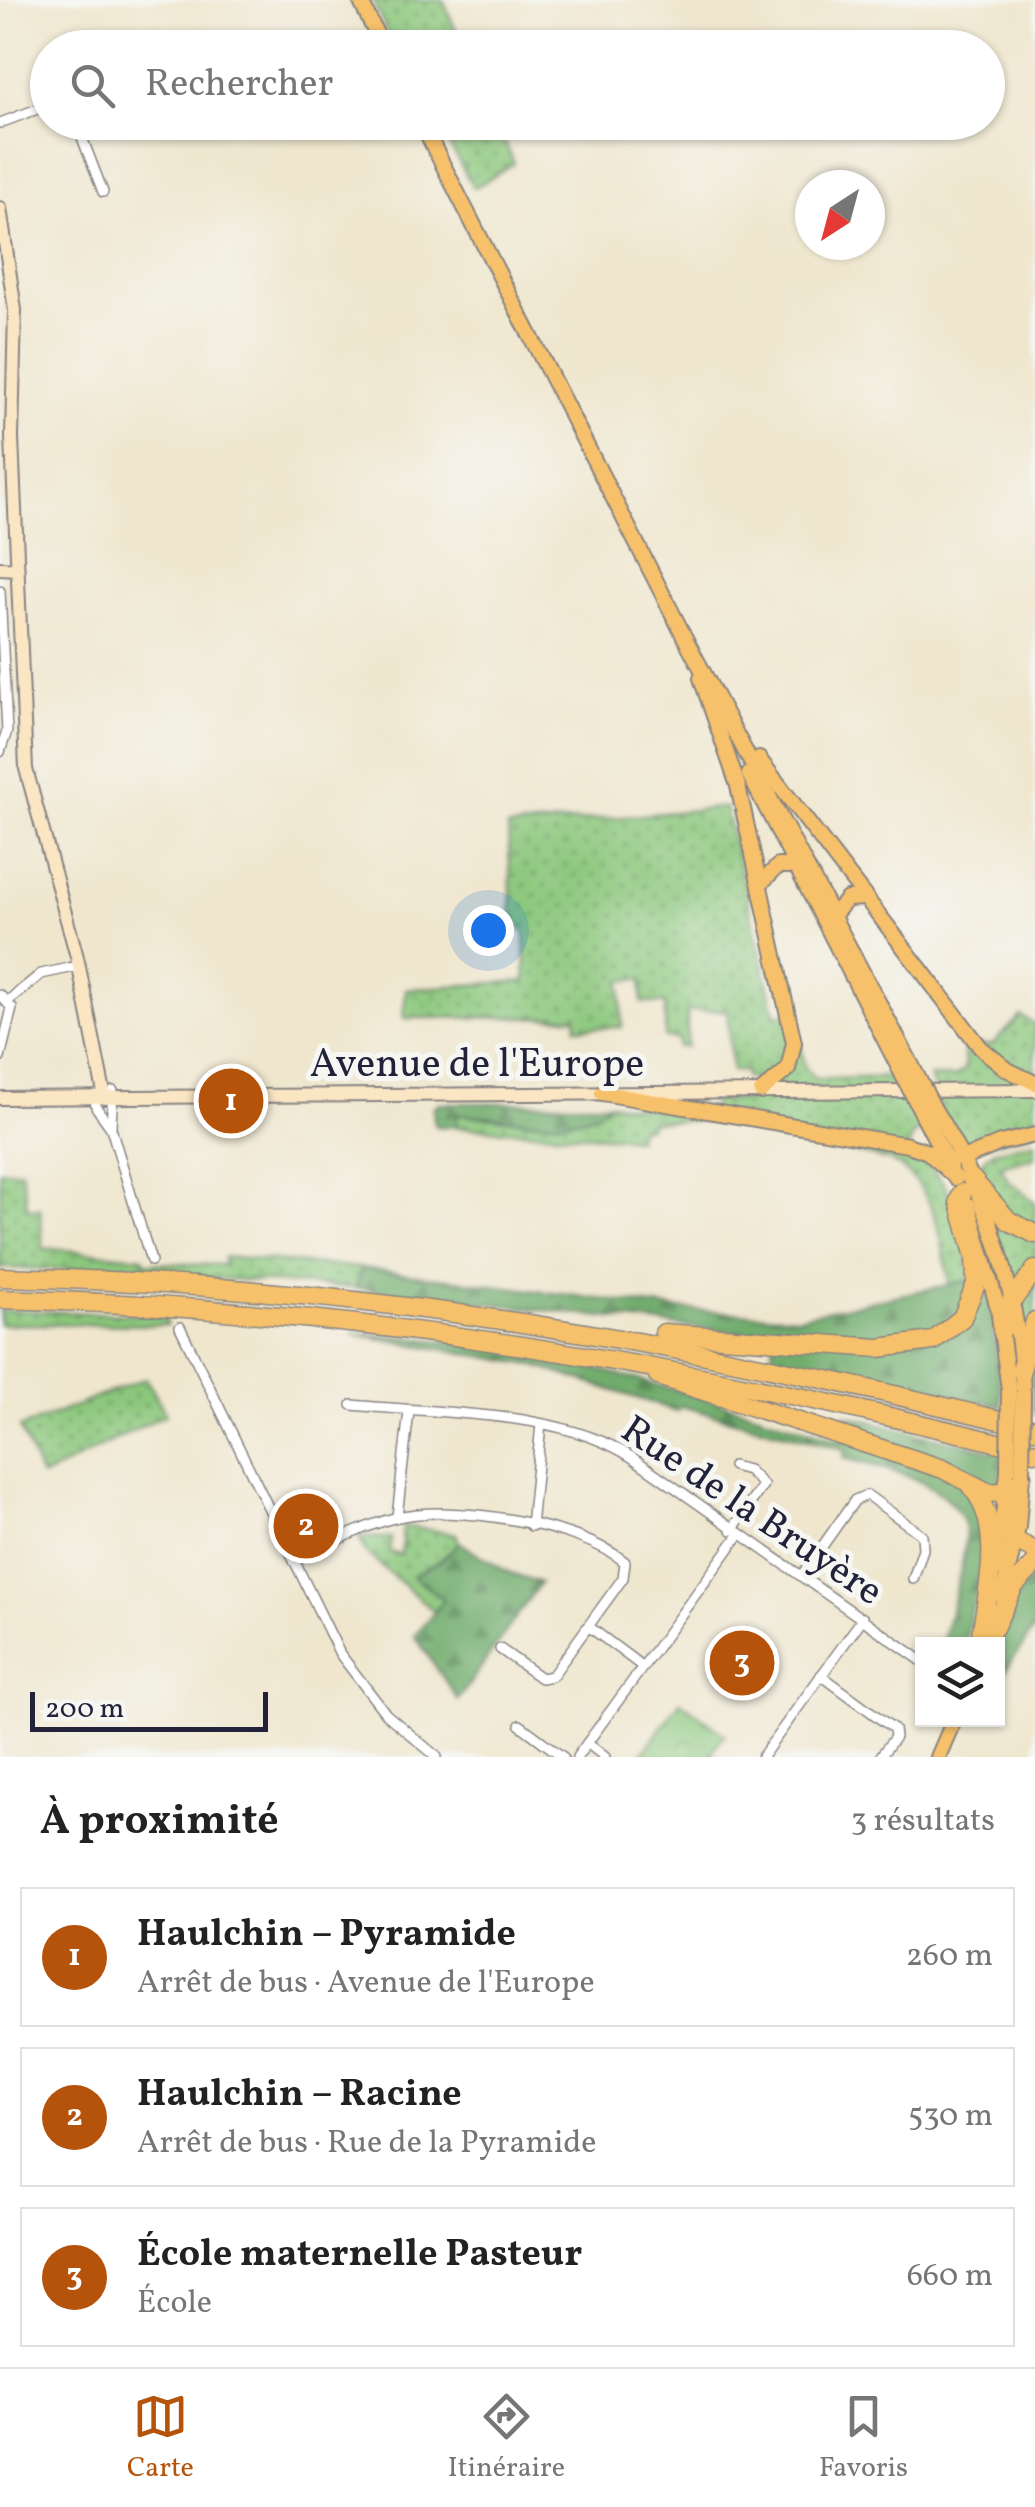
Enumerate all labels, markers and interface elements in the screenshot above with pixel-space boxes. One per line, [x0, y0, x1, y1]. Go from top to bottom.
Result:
search box [30, 30, 1005, 140]
icon: search [65, 58, 120, 113]
text: Rechercher [145, 59, 333, 112]
north arrow [795, 170, 885, 260]
your location [463, 905, 514, 956]
street label: Avenue de l'Europe [310, 1038, 644, 1094]
pin: 1 [198, 1064, 264, 1138]
street label: Rue de la Bruyère [609, 1404, 893, 1621]
pin: 2 [274, 1488, 338, 1564]
pin: 3 [710, 1626, 774, 1700]
map controls [915, 1637, 1005, 1727]
button: layers [915, 1637, 1005, 1727]
scale bar [30, 1687, 268, 1732]
text: 200 m [45, 1690, 124, 1729]
text: À proximité [40, 1793, 279, 1852]
text: 3 résultats [851, 1800, 995, 1844]
text: Haulchin – Pyramide [137, 1909, 516, 1962]
text: 1 [68, 1935, 81, 1979]
text: 260 m [906, 1935, 993, 1979]
text: Arrêt de bus · Avenue de l'Europe [137, 1962, 595, 2006]
text: Haulchin – Racine [137, 2069, 462, 2122]
text: 2 [66, 2095, 83, 2139]
text: 530 m [908, 2095, 993, 2139]
text: Arrêt de bus · Rue de la Pyramide [137, 2122, 597, 2166]
text: École maternelle Pasteur [137, 2229, 582, 2282]
text: 3 [66, 2255, 83, 2299]
text: 660 m [907, 2255, 993, 2299]
text: École [137, 2282, 212, 2326]
tab: Carte [127, 2389, 194, 2488]
tab: Itinéraire [448, 2389, 565, 2488]
tab: Favoris [819, 2389, 908, 2488]

